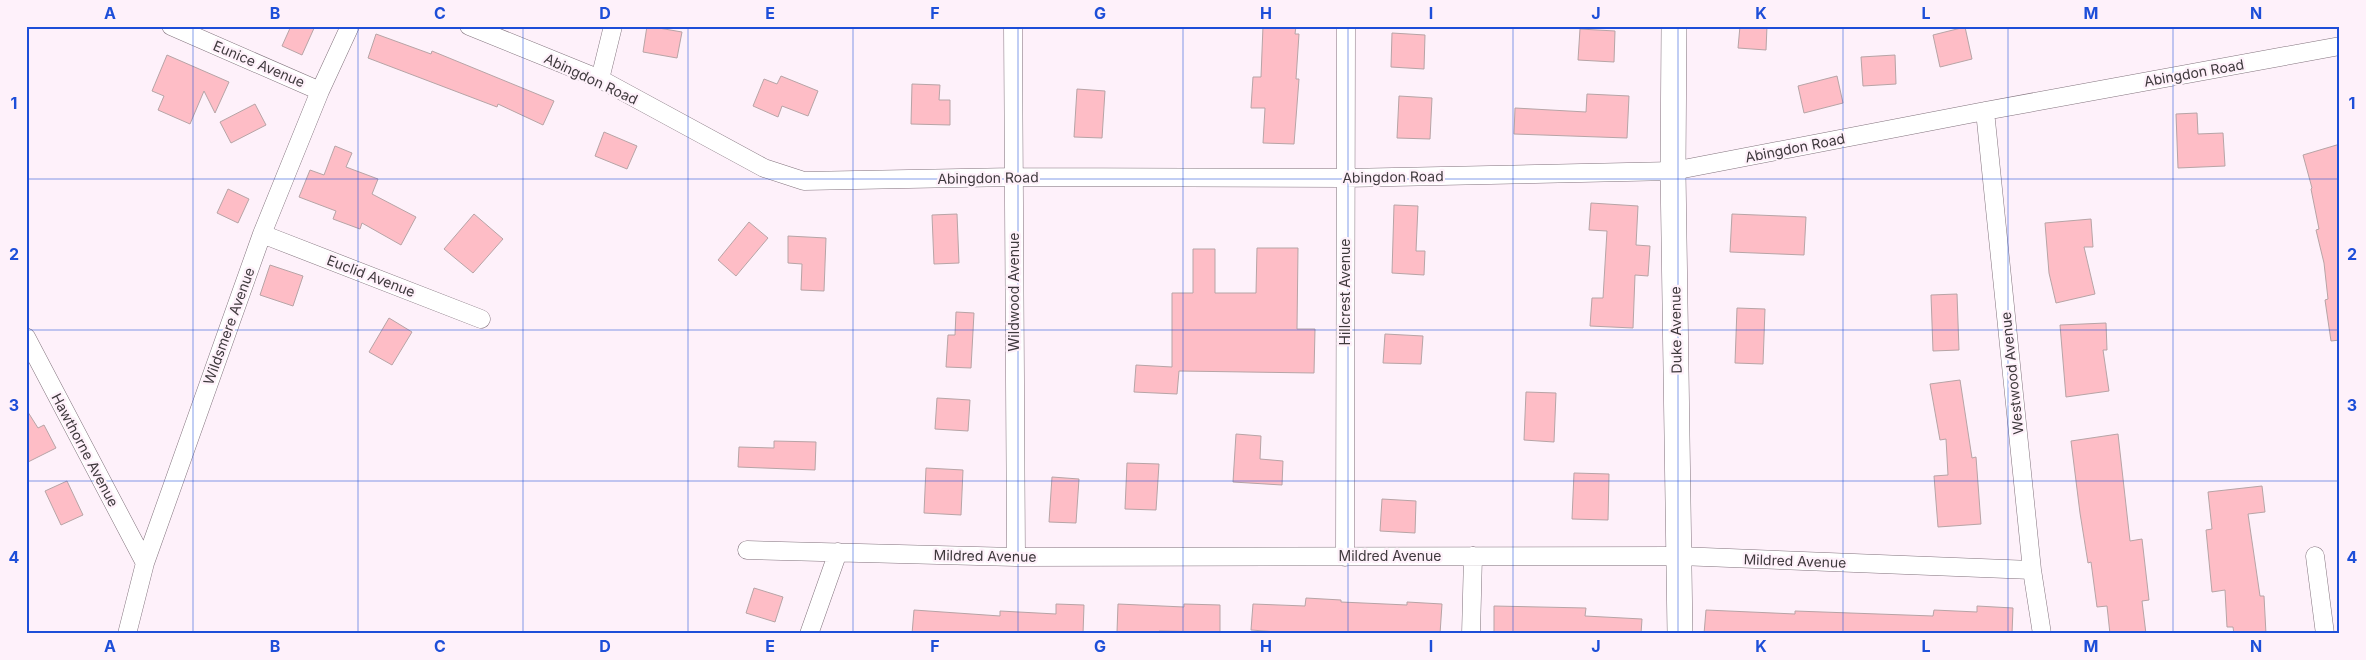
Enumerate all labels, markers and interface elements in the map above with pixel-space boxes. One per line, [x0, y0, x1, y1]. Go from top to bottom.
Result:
text: A [104, 3, 116, 23]
text: B [270, 3, 280, 23]
text: C [434, 3, 446, 23]
text: D [599, 3, 611, 23]
text: E [765, 3, 775, 23]
text: F [930, 3, 940, 23]
text: G [1094, 3, 1106, 23]
text: H [1260, 3, 1272, 23]
text: I [1429, 3, 1433, 23]
text: J [1591, 3, 1601, 23]
text: K [1755, 3, 1767, 23]
text: L [1921, 3, 1931, 23]
text: M [2084, 3, 2098, 23]
text: N [2250, 3, 2262, 23]
street label: Eunice Avenue [211, 37, 307, 90]
street label: Abingdon Road [542, 49, 641, 108]
street label: Abingdon Road [2142, 55, 2245, 90]
text: 1 [11, 93, 17, 113]
text: 1 [2349, 93, 2355, 113]
street label: Abingdon Road [1743, 129, 1846, 166]
street label: Abingdon Road [1342, 167, 1444, 186]
street label: Abingdon Road [937, 168, 1039, 187]
street label: Wildwood Avenue [1005, 233, 1022, 351]
street label: Hillcrest Avenue [1336, 239, 1353, 345]
text: 2 [9, 244, 19, 264]
text: 2 [2347, 244, 2357, 264]
street label: Euclid Avenue [325, 251, 418, 300]
street label: Wildsmere Avenue [199, 265, 258, 387]
street label: Duke Avenue [1666, 286, 1685, 374]
street label: Westwood Avenue [1997, 311, 2026, 435]
street label: Hawthorne Avenue [48, 390, 123, 509]
text: 3 [9, 395, 19, 415]
text: 3 [2347, 395, 2357, 415]
street label: Mildred Avenue [933, 546, 1037, 565]
text: 4 [9, 547, 20, 567]
street label: Mildred Avenue [1339, 547, 1441, 564]
text: 4 [2347, 547, 2358, 567]
street label: Mildred Avenue [1743, 550, 1847, 571]
text: A [104, 636, 116, 656]
text: B [270, 636, 280, 656]
text: C [434, 636, 446, 656]
text: D [599, 636, 611, 656]
text: E [765, 636, 775, 656]
text: F [930, 636, 940, 656]
text: G [1094, 636, 1106, 656]
text: H [1260, 636, 1272, 656]
text: I [1429, 636, 1433, 656]
text: J [1591, 636, 1601, 656]
text: K [1755, 636, 1767, 656]
text: L [1921, 636, 1931, 656]
text: M [2084, 636, 2098, 656]
text: N [2250, 636, 2262, 656]

